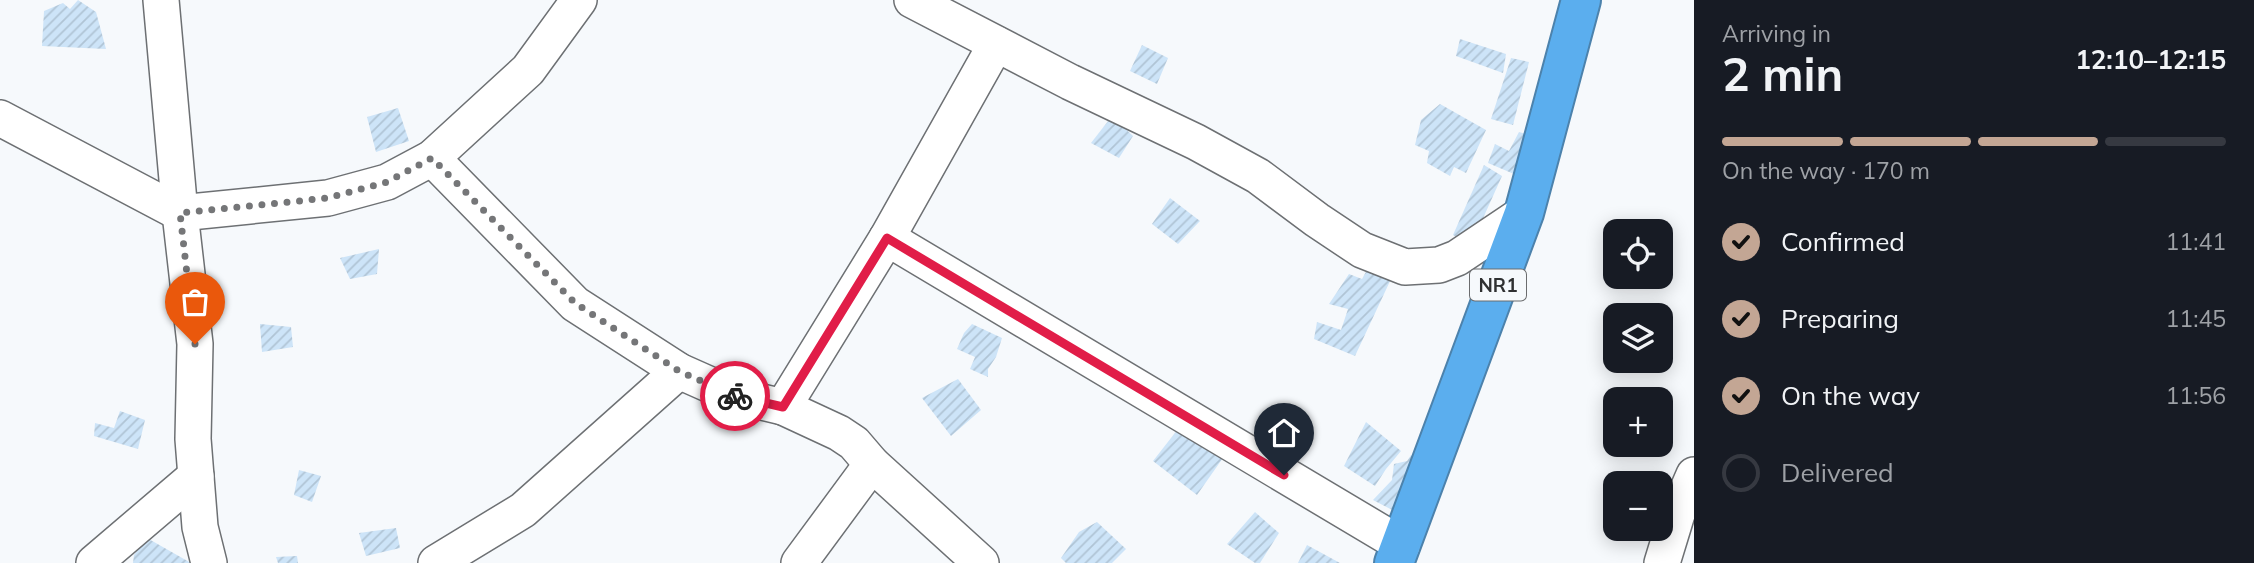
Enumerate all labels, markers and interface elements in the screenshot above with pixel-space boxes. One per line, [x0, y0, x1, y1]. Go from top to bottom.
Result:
text: Arriving in [1722, 19, 1831, 48]
text: 12:10–12:15 [2075, 43, 2226, 76]
text: 2 min [1722, 45, 1843, 103]
text: On the way · 170 m [1722, 156, 1930, 185]
map controls [1603, 219, 1673, 541]
button: locate [1603, 219, 1673, 289]
icon: check [1722, 223, 1760, 261]
text: Confirmed [1781, 225, 1905, 258]
text: 11:41 [2166, 227, 2226, 256]
road number: NR1 [1470, 270, 1526, 300]
pin [165, 272, 225, 344]
icon: bag [176, 283, 214, 321]
icon: check [1722, 300, 1760, 338]
text: Preparing [1781, 302, 1899, 335]
button: layers [1603, 303, 1673, 373]
text: 11:45 [2166, 304, 2226, 333]
courier [700, 361, 770, 431]
icon: bike [716, 377, 754, 415]
icon: check [1722, 377, 1760, 415]
text: On the way [1781, 379, 1920, 412]
text: 11:56 [2166, 381, 2226, 410]
button: + [1603, 387, 1673, 457]
pin [1254, 403, 1314, 475]
icon: home [1265, 414, 1303, 452]
text: Delivered [1781, 456, 1894, 489]
button: − [1603, 471, 1673, 541]

